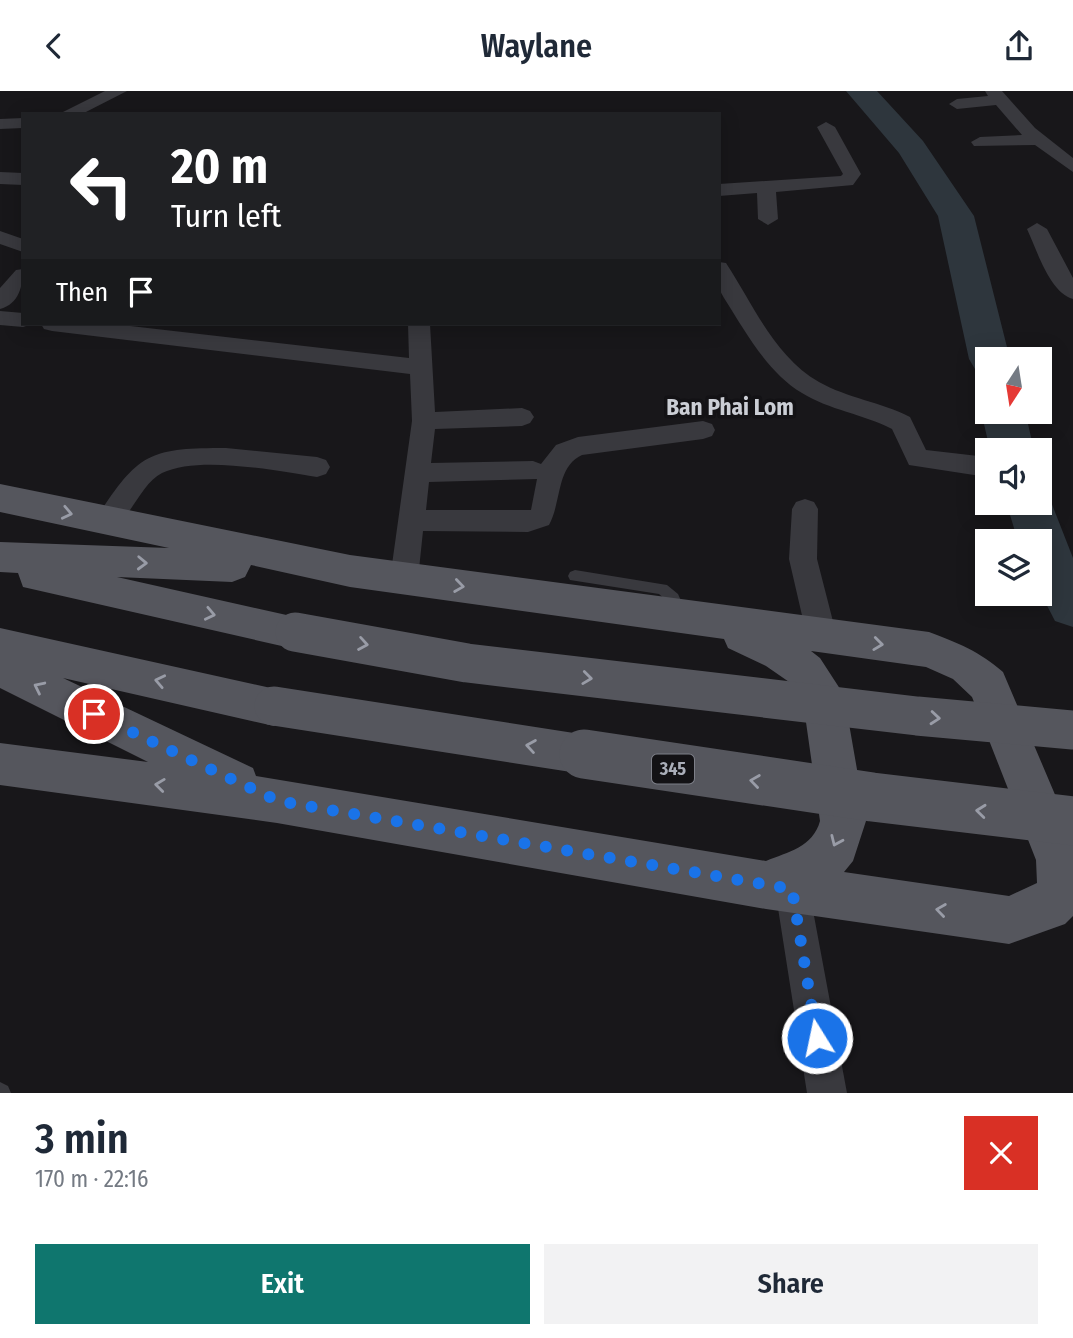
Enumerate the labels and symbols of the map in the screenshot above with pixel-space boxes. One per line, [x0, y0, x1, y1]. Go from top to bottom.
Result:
north arrow [975, 347, 1052, 423]
district label: Ban Phai Lom [666, 393, 794, 421]
one-way arrow [61, 504, 73, 519]
one-way arrow [136, 555, 147, 570]
one-way arrow [453, 579, 464, 594]
one-way arrow [204, 605, 216, 620]
one-way arrow [357, 636, 369, 651]
one-way arrow [872, 636, 884, 651]
one-way arrow [582, 670, 593, 685]
one-way arrow [154, 674, 166, 689]
one-way arrow [34, 681, 46, 695]
pin [64, 684, 124, 744]
one-way arrow [930, 710, 941, 725]
one-way arrow [525, 739, 536, 754]
road number: 345 [652, 755, 694, 783]
one-way arrow [749, 774, 761, 789]
one-way arrow [154, 778, 166, 793]
one-way arrow [975, 804, 987, 819]
one-way arrow [831, 834, 845, 846]
one-way arrow [935, 903, 947, 918]
position arrow [780, 1001, 854, 1075]

